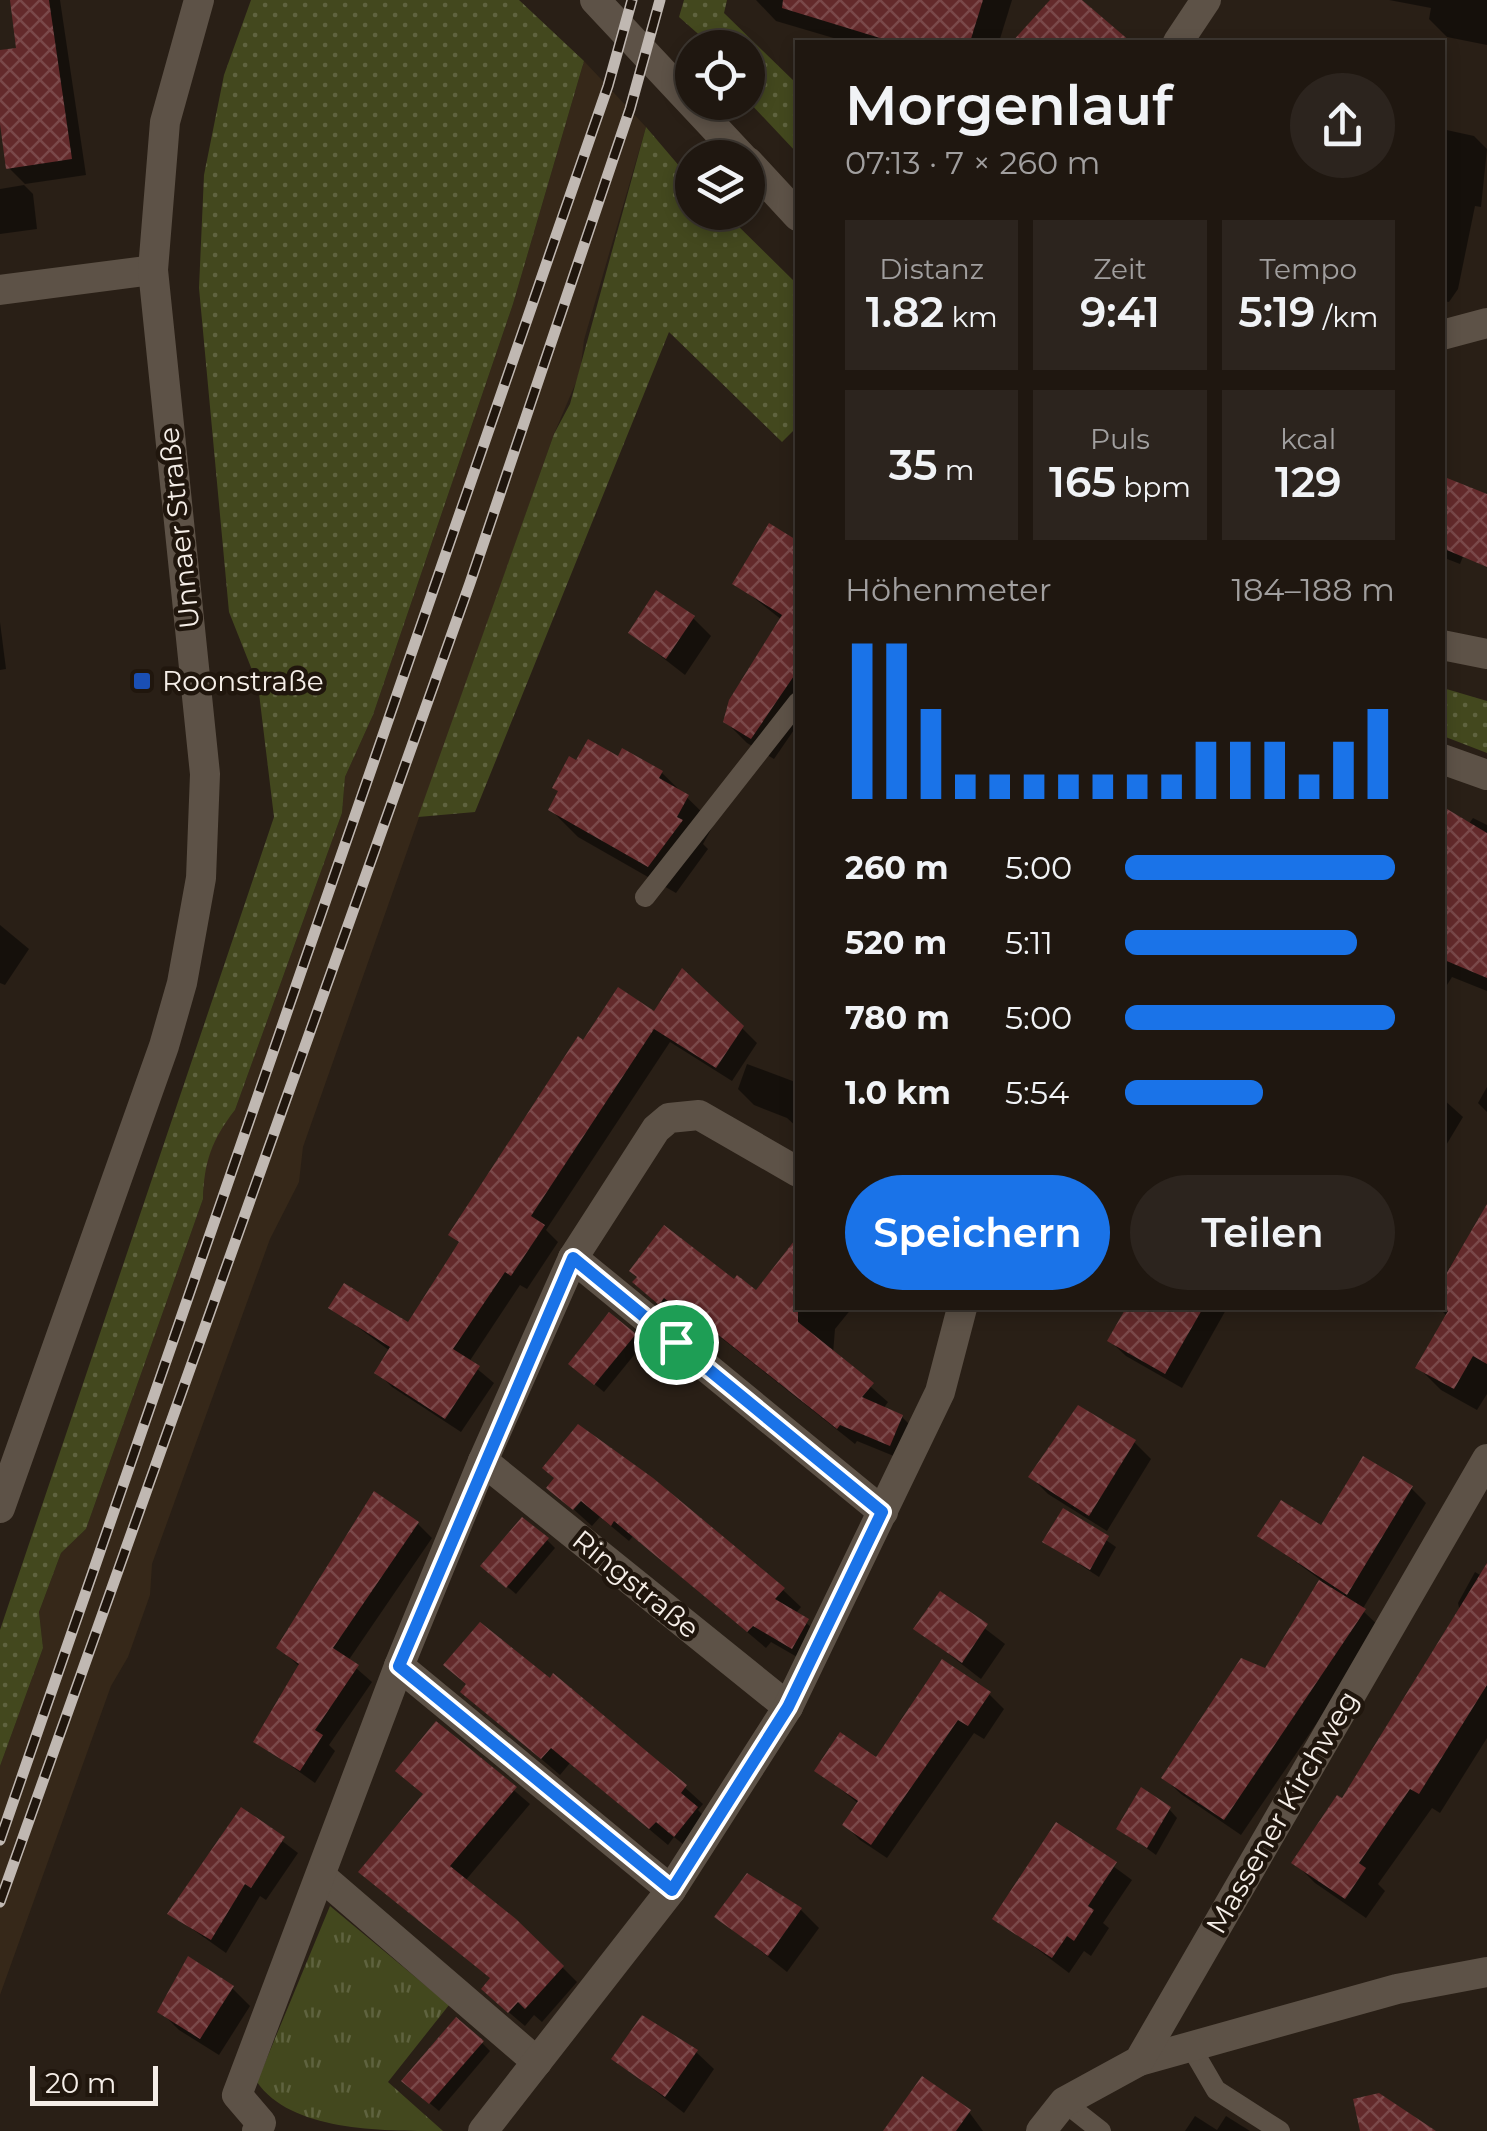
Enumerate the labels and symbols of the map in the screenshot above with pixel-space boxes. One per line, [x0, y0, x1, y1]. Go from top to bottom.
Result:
street label: Unnaer Straße [151, 425, 207, 631]
place label: Roonstraße [162, 664, 324, 698]
marker: Roonstraße [131, 670, 153, 692]
pin [634, 1300, 719, 1385]
street label: Ringstraße [566, 1523, 706, 1645]
street label: Massener Kirchweg [1199, 1685, 1365, 1939]
scale bar [30, 2061, 158, 2106]

